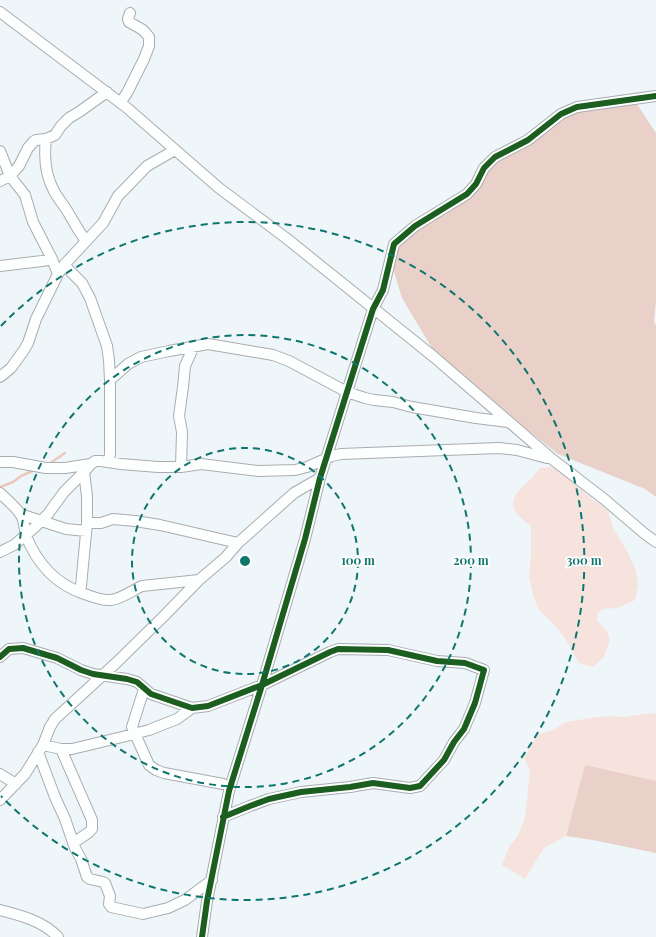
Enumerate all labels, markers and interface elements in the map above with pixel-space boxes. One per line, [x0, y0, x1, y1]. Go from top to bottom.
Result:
text: 100 m [341, 552, 375, 568]
text: 200 m [453, 552, 489, 568]
text: 300 m [567, 552, 602, 568]
centre of rings [238, 554, 252, 568]

